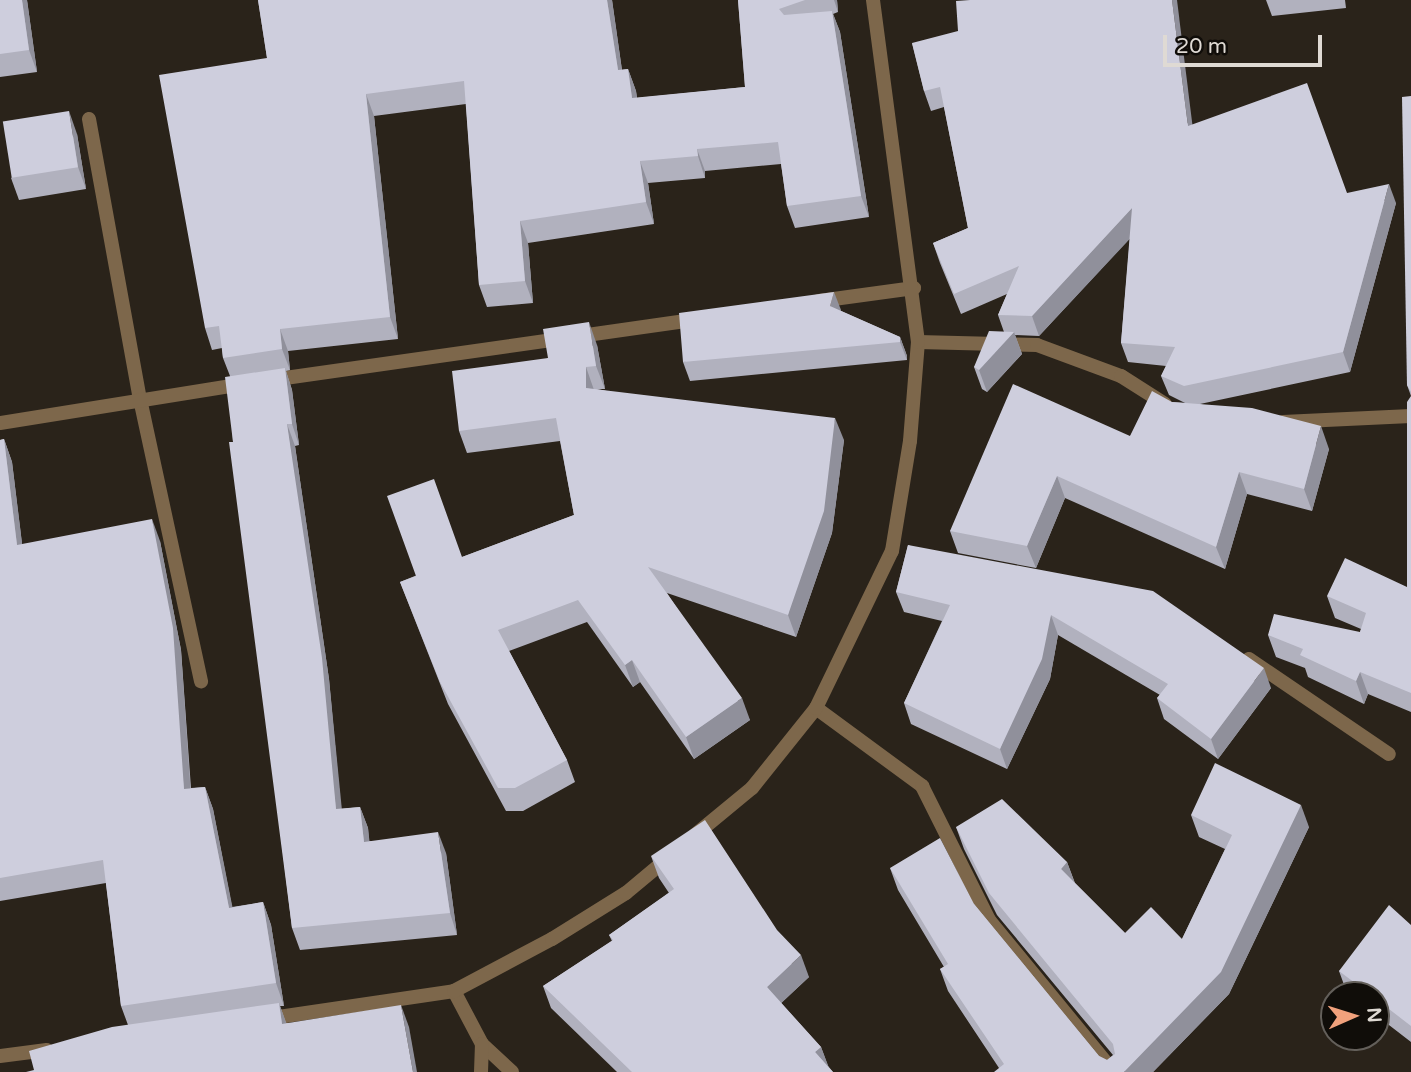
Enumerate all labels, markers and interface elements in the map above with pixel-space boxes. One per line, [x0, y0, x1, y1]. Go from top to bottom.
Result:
scale bar [1166, 21, 1325, 65]
text: 20 m [1176, 34, 1227, 59]
north arrow [1320, 981, 1390, 1051]
text: N [1363, 1007, 1385, 1023]

